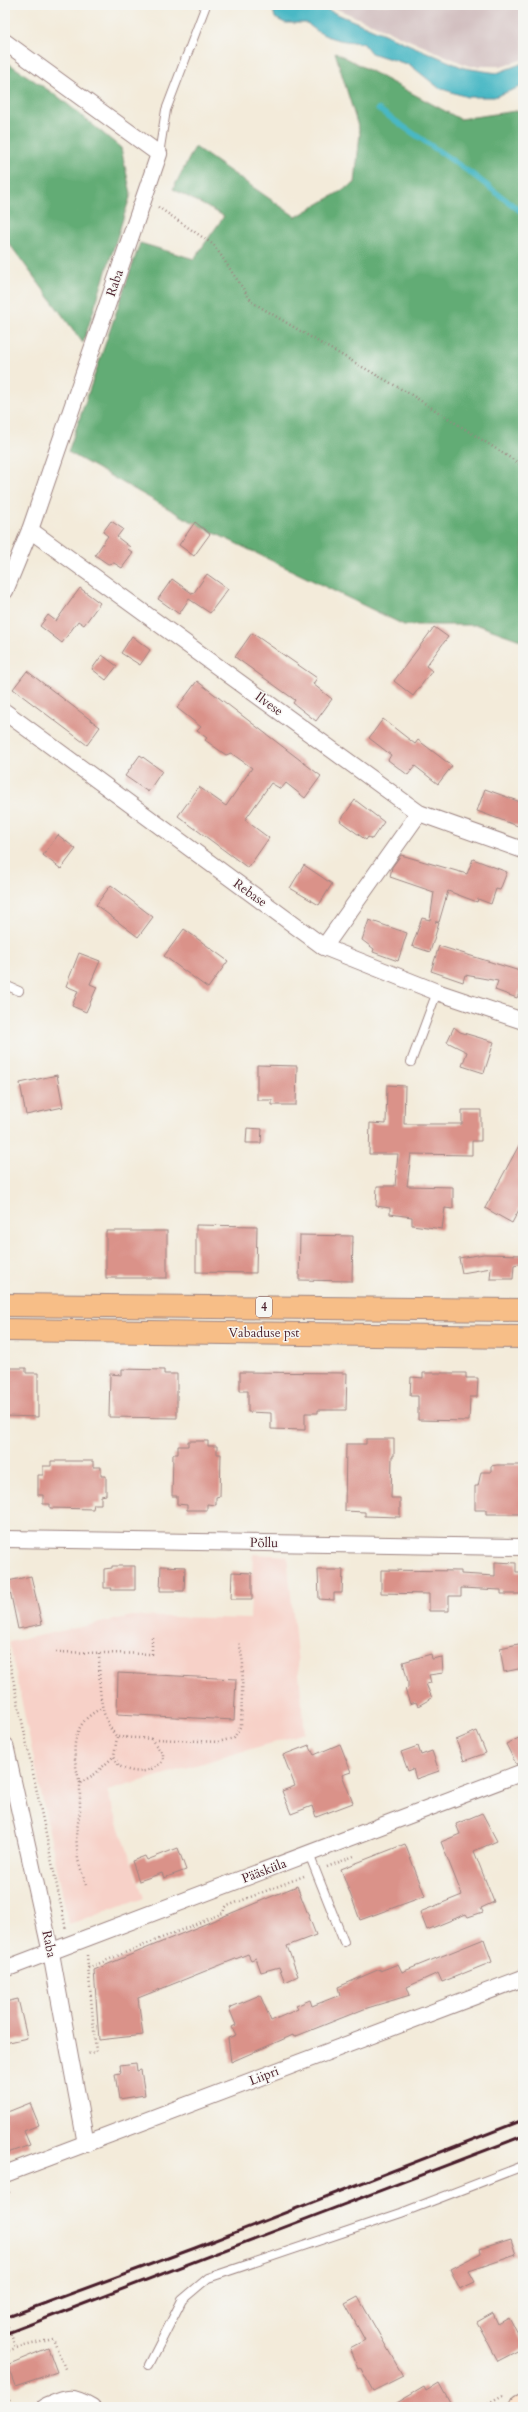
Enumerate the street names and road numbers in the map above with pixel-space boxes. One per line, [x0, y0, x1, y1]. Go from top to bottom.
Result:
street label: Raba [102, 267, 128, 299]
street label: Ilvese [251, 688, 287, 720]
street label: Rebase [229, 875, 271, 911]
road number: 4 [256, 1297, 272, 1317]
street label: Vabaduse pst [229, 1324, 299, 1342]
street label: Põllu [250, 1534, 278, 1552]
street label: Pääsküla [239, 1854, 289, 1888]
street label: Raba [37, 1929, 61, 1960]
street label: Liipri [247, 2062, 282, 2090]

